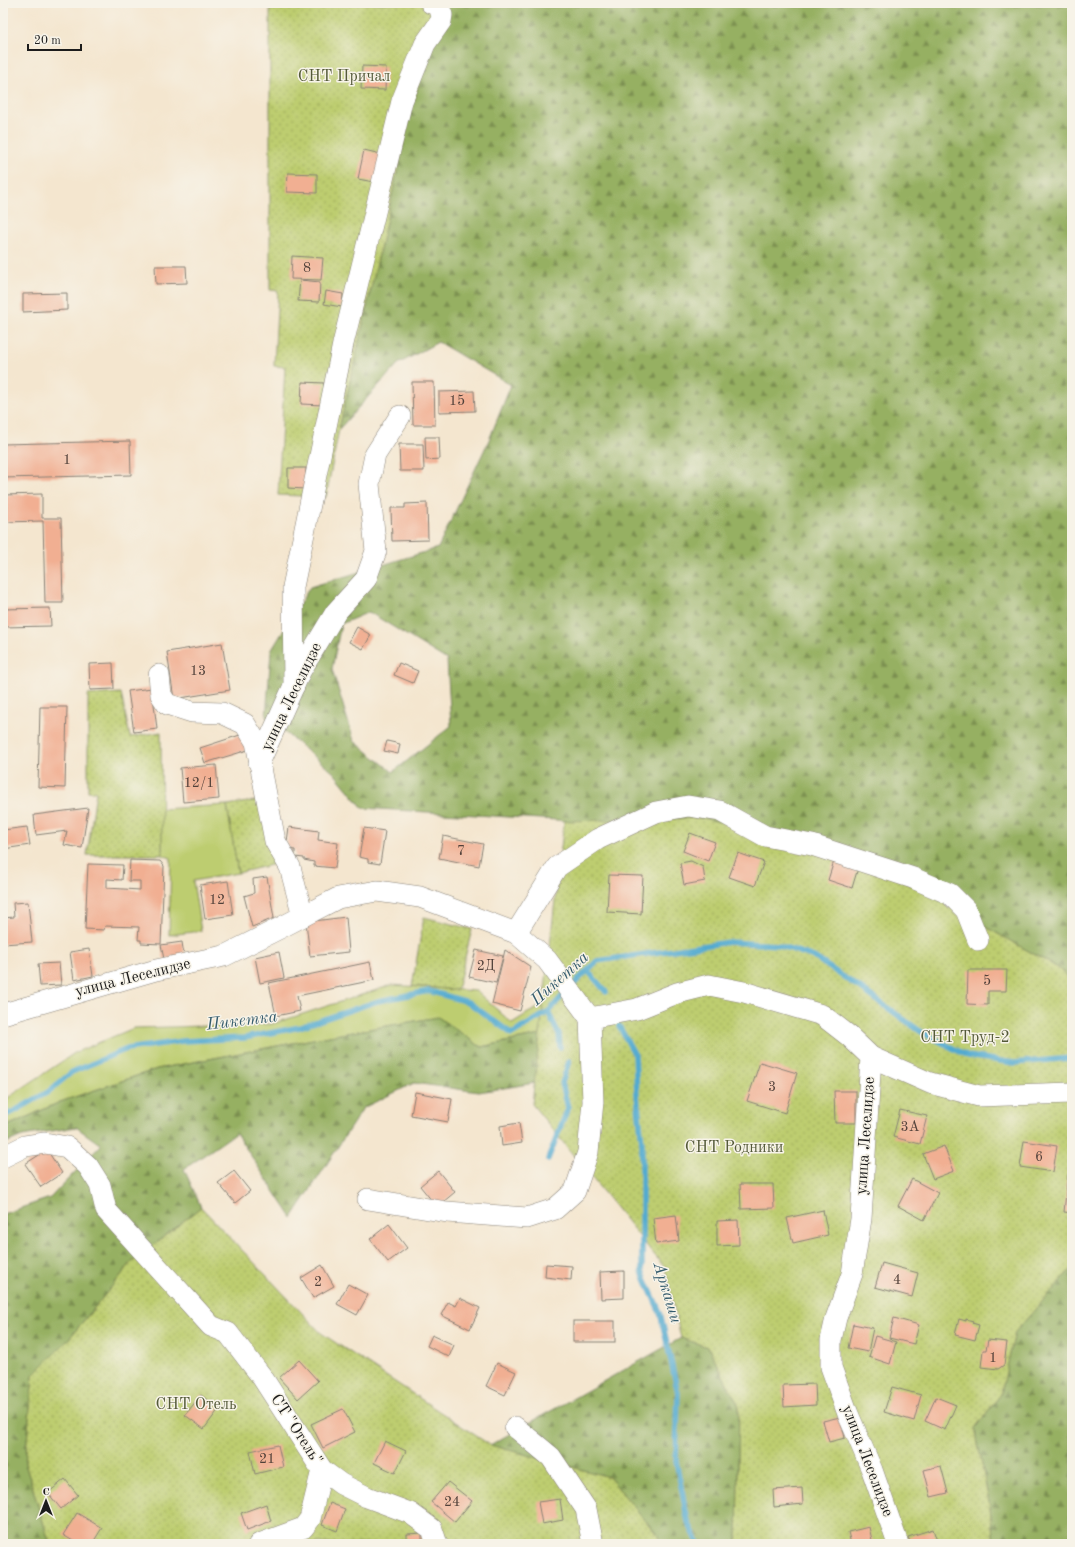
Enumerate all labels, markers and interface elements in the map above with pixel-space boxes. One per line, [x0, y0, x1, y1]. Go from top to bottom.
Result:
scale bar [28, 26, 81, 52]
text: 20 m [34, 35, 61, 47]
park label: СНТ Причал [298, 69, 390, 85]
house number: 8 [303, 261, 311, 275]
house number: 15 [449, 394, 465, 408]
house number: 1 [63, 453, 71, 467]
street label: улица Леселидзе [259, 640, 325, 754]
house number: 13 [190, 664, 206, 678]
house number: 12/1 [184, 776, 214, 790]
house number: 7 [457, 844, 465, 858]
house number: 12 [209, 893, 225, 907]
water label: Пикетка [527, 949, 592, 1010]
street label: улица Леселидзе [74, 956, 192, 1000]
house number: 2Д [477, 959, 495, 973]
house number: 5 [983, 974, 991, 988]
water label: Пикетка [204, 1008, 279, 1034]
park label: СНТ Труд-2 [920, 1030, 1010, 1046]
street label: улица Леселидзе [854, 1076, 878, 1196]
house number: 3 [768, 1080, 776, 1094]
house number: 3А [901, 1120, 920, 1134]
park label: СНТ Родники [685, 1140, 783, 1156]
house number: 6 [1035, 1150, 1043, 1164]
water label: Аркаши [649, 1259, 684, 1326]
house number: 4 [893, 1273, 901, 1287]
house number: 2 [314, 1275, 322, 1289]
house number: 1 [989, 1351, 997, 1365]
street label: СТ "Отель" [267, 1392, 325, 1468]
park label: СНТ Отель [156, 1397, 236, 1413]
street label: улица Леселидзе [838, 1403, 896, 1519]
house number: 21 [259, 1452, 275, 1466]
north arrow [26, 1481, 66, 1521]
text: С [42, 1487, 50, 1498]
house number: 24 [444, 1495, 460, 1509]

